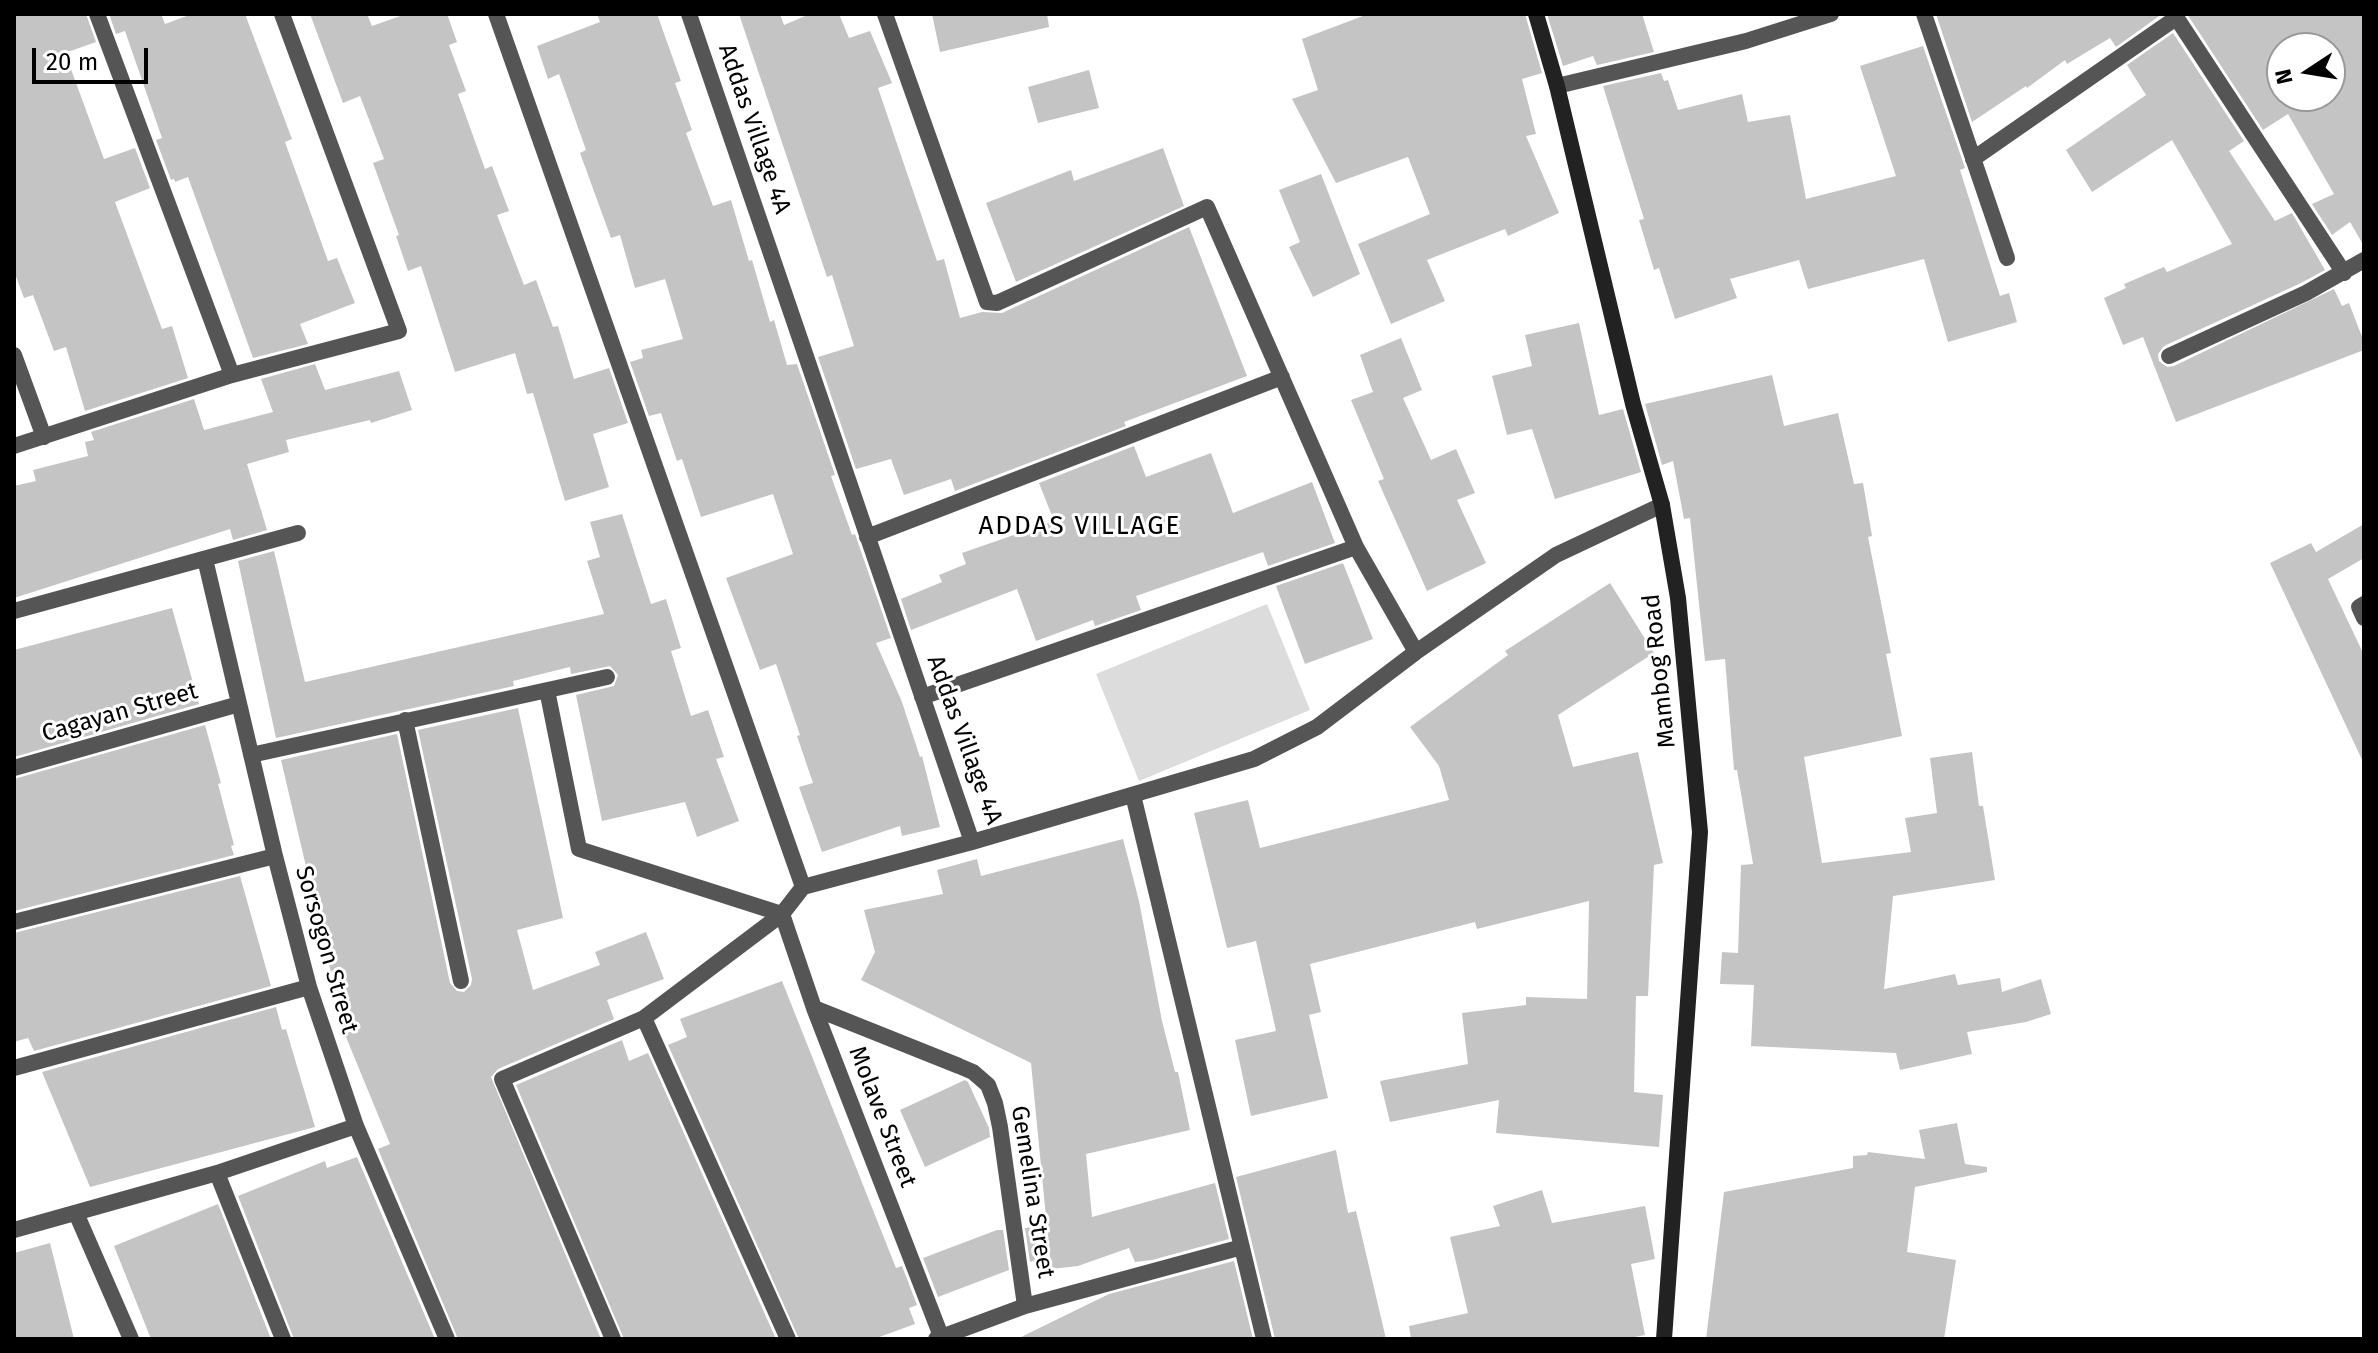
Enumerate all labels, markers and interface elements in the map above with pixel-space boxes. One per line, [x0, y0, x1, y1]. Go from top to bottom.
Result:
scale bar [36, 32, 152, 82]
north arrow [2266, 32, 2346, 112]
street label: Addas Village 4A [711, 40, 797, 218]
text: 20 m [46, 48, 98, 76]
text: N [2269, 67, 2299, 87]
district label: ADDAS VILLAGE [978, 511, 1182, 543]
street label: Mambog Road [1638, 593, 1682, 749]
street label: Addas Village 4A [920, 652, 1008, 828]
street label: Cagayan Street [39, 677, 201, 749]
street label: Sorsogon Street [288, 863, 364, 1037]
street label: Molave Street [842, 1042, 922, 1192]
street label: Gemelina Street [1004, 1104, 1060, 1280]

